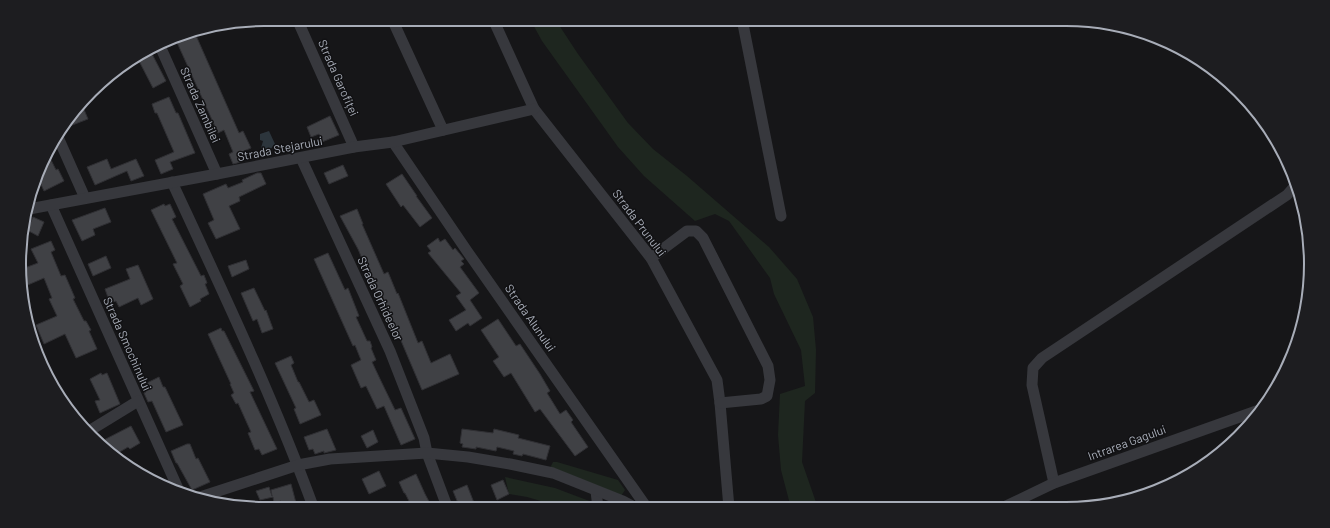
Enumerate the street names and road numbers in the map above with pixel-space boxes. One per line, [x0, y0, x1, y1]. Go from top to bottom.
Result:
street label: Strada Garofiței [316, 37, 362, 118]
street label: Strada Zambilei [178, 65, 224, 145]
street label: Strada Stejarului [236, 133, 324, 163]
street label: Strada Prunului [610, 186, 669, 259]
street label: Strada Orhideelor [355, 254, 407, 343]
street label: Strada Alunului [503, 281, 559, 354]
street label: Strada Smochinului [101, 294, 155, 393]
street label: Intrarea Gagului [1086, 421, 1168, 463]

